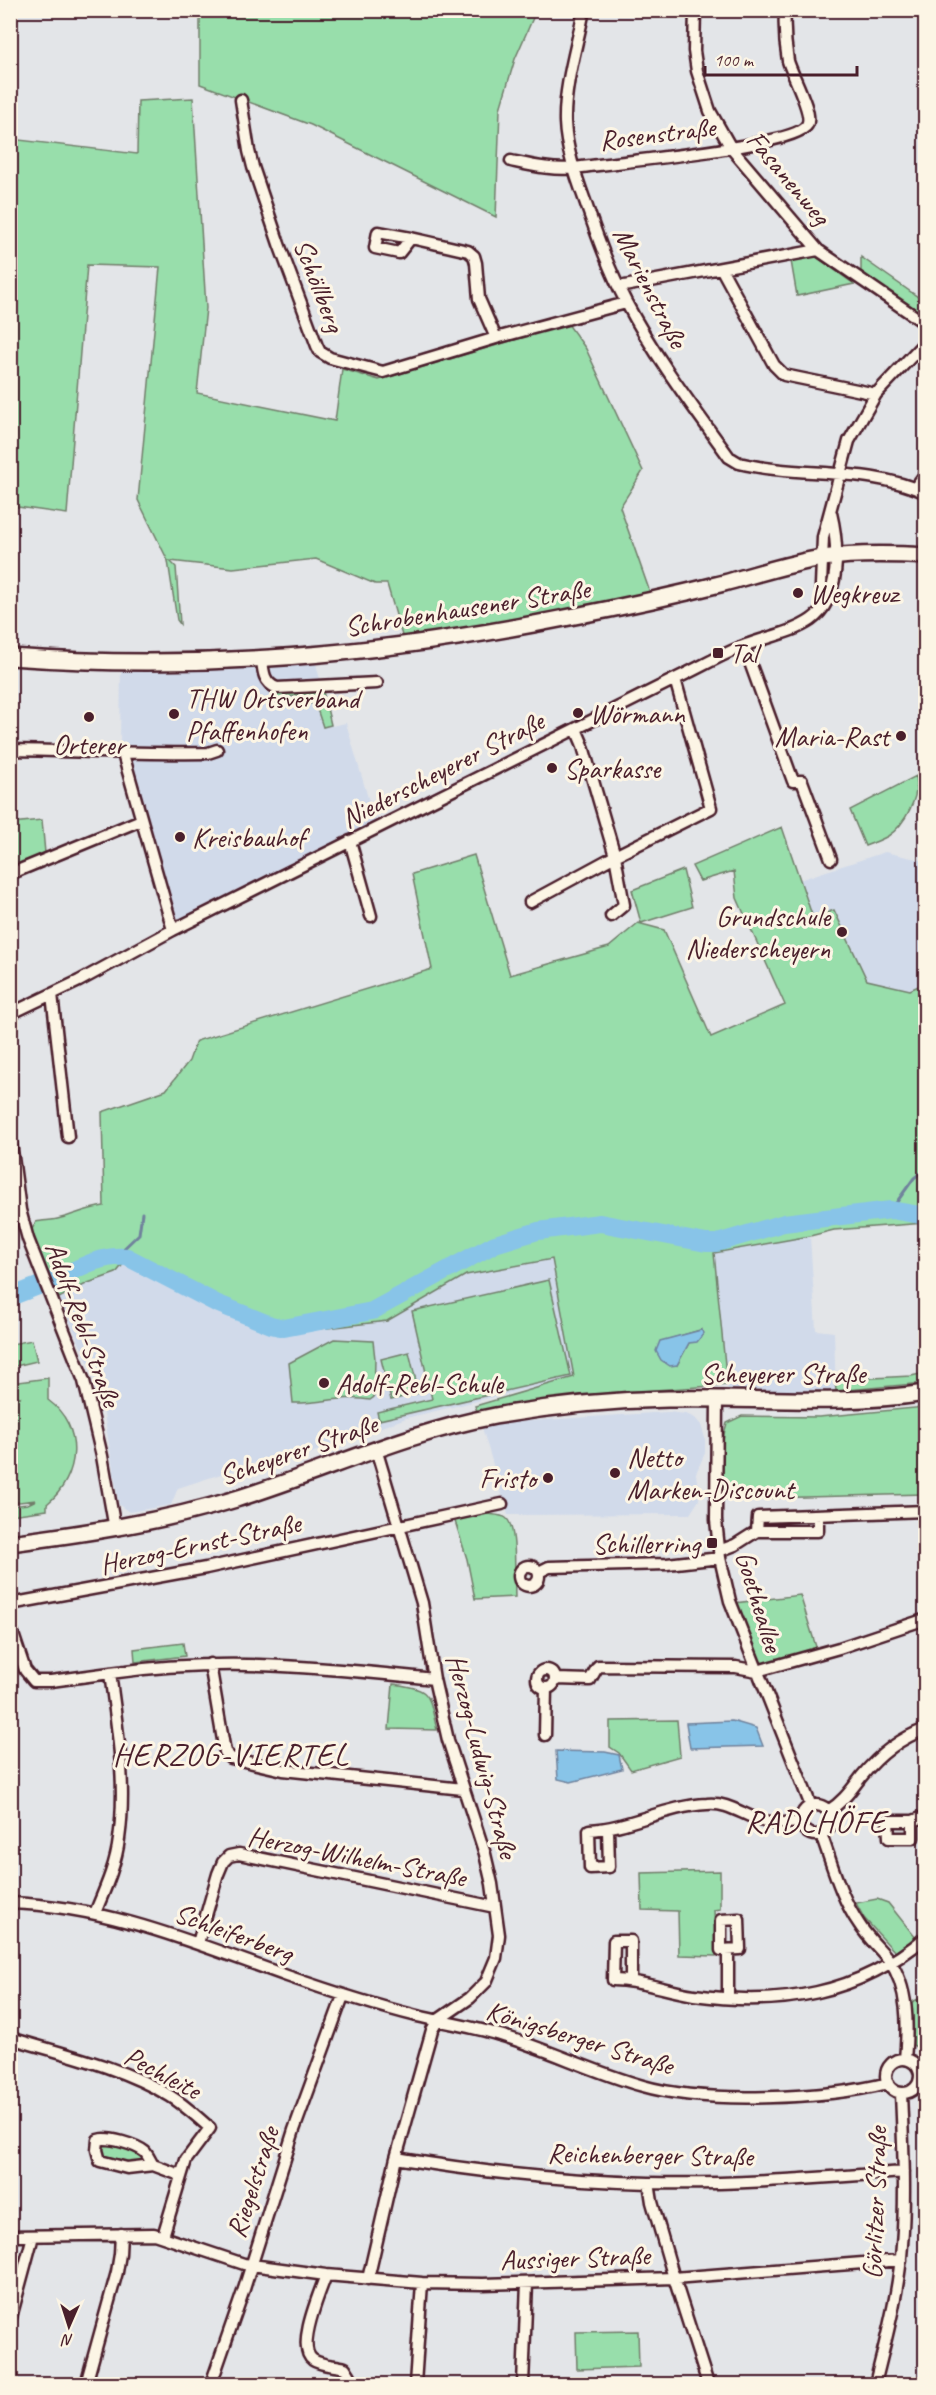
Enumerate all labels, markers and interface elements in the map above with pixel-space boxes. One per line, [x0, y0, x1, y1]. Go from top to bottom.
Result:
scale bar [705, 39, 856, 77]
text: 100 m [714, 49, 755, 71]
street label: Rosenstraße [597, 109, 719, 158]
street label: Fasanenweg [739, 123, 840, 233]
street label: Marienstraße [605, 221, 697, 355]
street label: Schöllberg [286, 234, 354, 338]
street label: Schrobenhausener Straße [342, 571, 594, 644]
place label: Wegkreuz [810, 576, 901, 611]
marker: Wegkreuz [791, 586, 805, 600]
place label: Tal [730, 636, 763, 671]
marker: Tal [711, 646, 725, 660]
place label: THW Ortsverband Pfaffenhofen [186, 681, 363, 748]
place label: Wörmann [590, 696, 686, 731]
street label: Niederscheyerer Straße [335, 702, 551, 836]
marker: Wörmann [571, 706, 585, 720]
marker: THW Ortsverband Pfaffenhofen [167, 707, 181, 721]
marker: Orterer [82, 710, 96, 724]
place label: Maria-Rast [775, 719, 892, 754]
place label: Orterer [53, 727, 128, 762]
marker: Maria-Rast [894, 729, 908, 743]
place label: Sparkasse [564, 751, 662, 786]
marker: Sparkasse [545, 761, 559, 775]
place label: Kreisbauhof [192, 820, 311, 855]
marker: Kreisbauhof [173, 830, 187, 844]
place label: Grundschule Niederscheyern [686, 899, 832, 966]
marker: Grundschule Niederscheyern [835, 925, 849, 939]
street label: Adolf-Rebl-Straße [38, 1237, 130, 1413]
street label: Scheyerer Straße [701, 1356, 867, 1391]
place label: Adolf-Rebl-Schule [336, 1366, 505, 1401]
marker: Adolf-Rebl-Schule [317, 1376, 331, 1390]
street label: Scheyerer Straße [215, 1405, 384, 1493]
place label: Netto Marken-Discount [627, 1440, 797, 1507]
place label: Fristo [479, 1461, 539, 1496]
marker: Netto Marken-Discount [608, 1466, 622, 1480]
marker: Fristo [541, 1471, 555, 1485]
street label: Herzog-Ernst-Straße [97, 1505, 305, 1582]
place label: Schillerring [593, 1526, 702, 1561]
marker: Schillerring [705, 1536, 719, 1550]
street label: Goetheallee [728, 1546, 792, 1658]
street label: Herzog-Ludwig-Straße [438, 1650, 527, 1864]
district label: HERZOG-VIERTEL [113, 1734, 349, 1775]
district label: RADLHÖFE [745, 1801, 890, 1842]
street label: Herzog-Wilhelm-Straße [245, 1818, 471, 1895]
street label: Schleiferberg [170, 1895, 300, 1971]
street label: Königsberger Straße [482, 1992, 679, 2083]
street label: Pechleite [119, 2038, 209, 2108]
street label: Riegelstraße [218, 2120, 287, 2242]
street label: Görlitzer Straße [854, 2124, 895, 2280]
street label: Reichenberger Straße [547, 2135, 755, 2174]
street label: Aussiger Straße [500, 2237, 652, 2278]
north arrow [39, 2296, 99, 2356]
text: N [60, 2330, 74, 2350]

